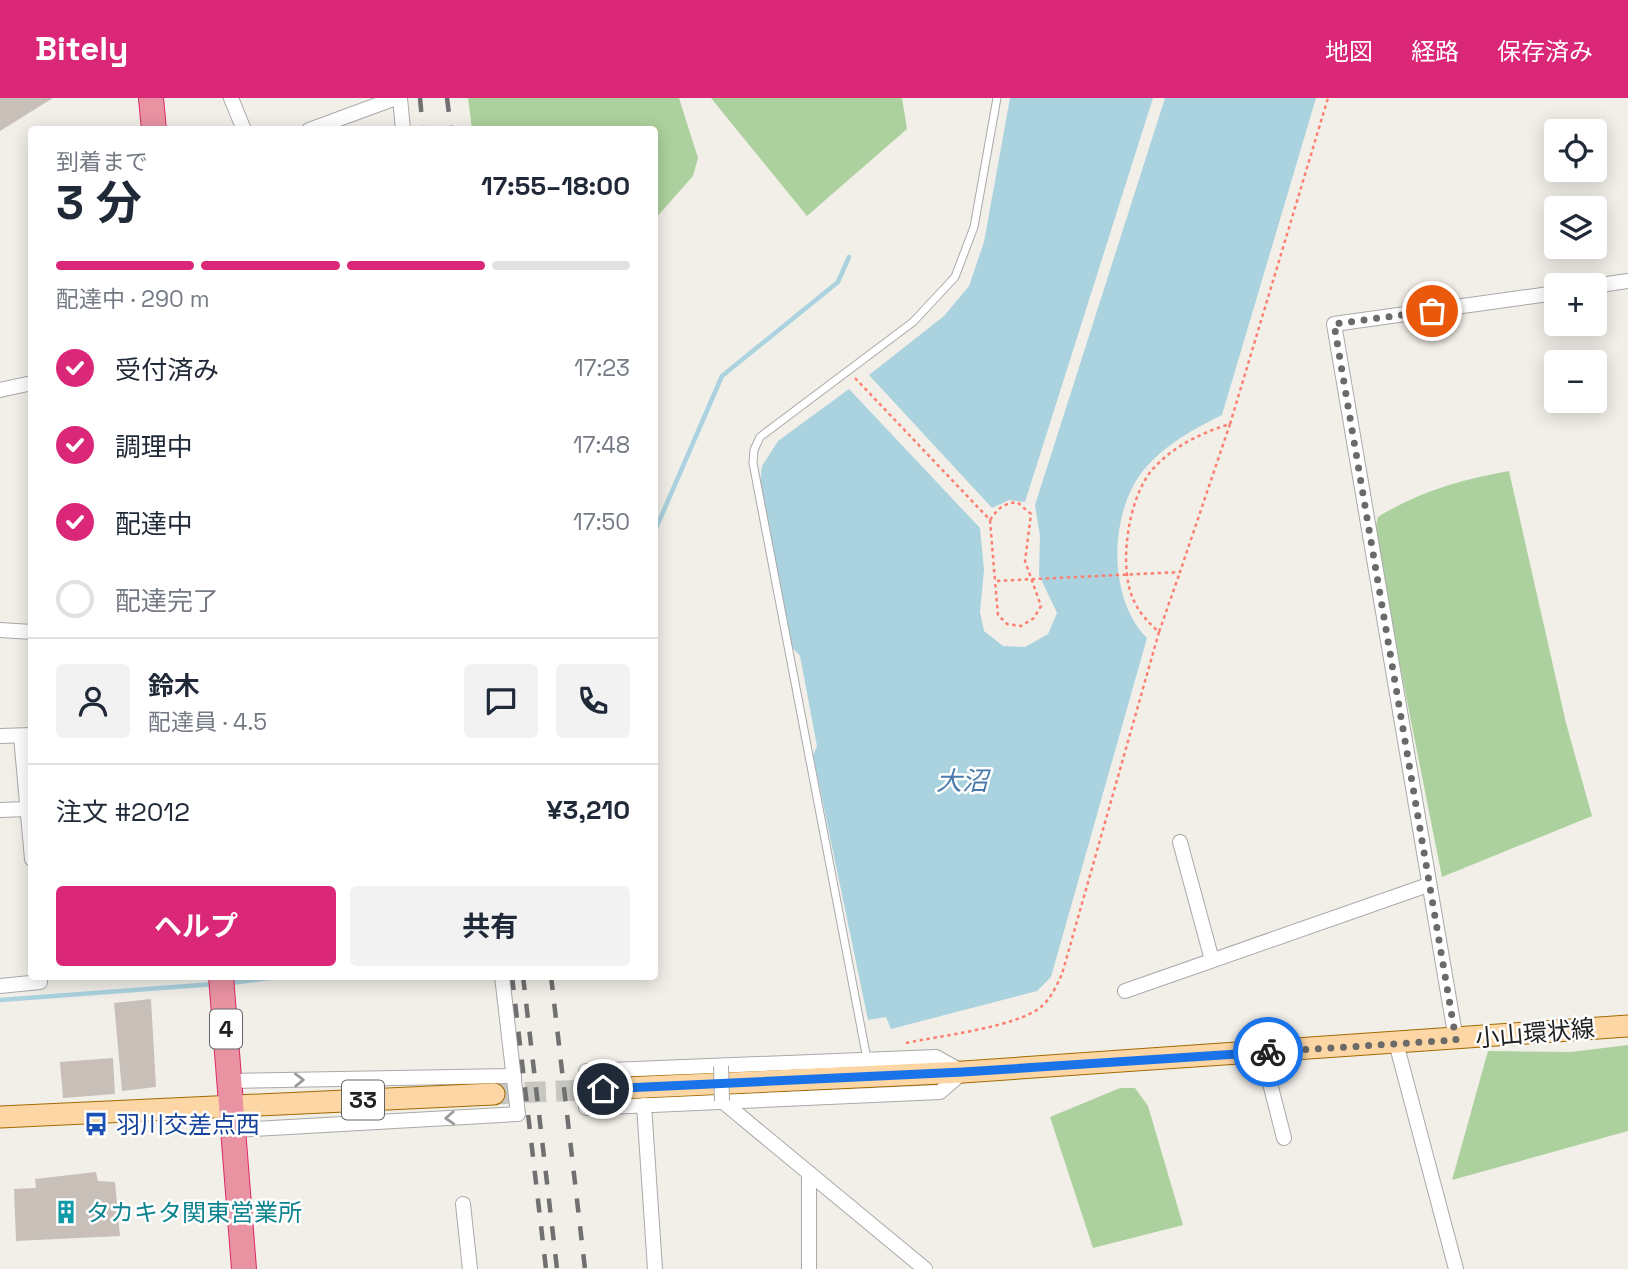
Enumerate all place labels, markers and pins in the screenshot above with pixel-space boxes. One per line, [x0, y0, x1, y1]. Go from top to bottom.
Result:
pin [1402, 281, 1462, 341]
pin [573, 1059, 633, 1119]
place label: 羽川交差点西 [116, 1109, 260, 1140]
bus stop icon: 羽川交差点西 [82, 1110, 110, 1138]
place label: タカキタ関東営業所 [86, 1197, 302, 1228]
building icon: タカキタ関東営業所 [52, 1198, 80, 1226]

